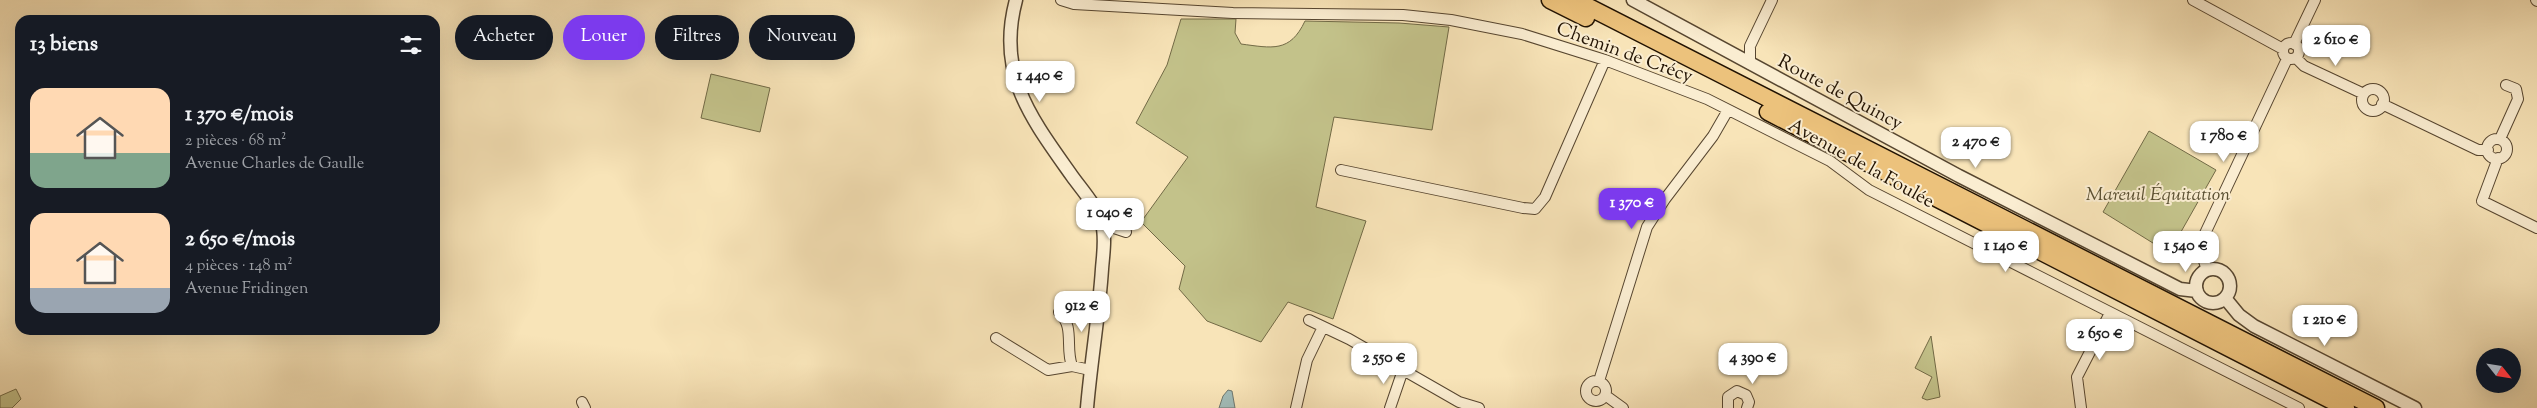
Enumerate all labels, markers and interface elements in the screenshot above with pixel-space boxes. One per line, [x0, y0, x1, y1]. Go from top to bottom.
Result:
chip: Acheter [455, 15, 553, 60]
chip: Louer [563, 15, 645, 60]
chip: Filtres [655, 15, 739, 60]
chip: Nouveau [749, 15, 855, 60]
street label: Chemin de Crécy [1552, 16, 1697, 91]
pin: 2 610 € [2290, 24, 2382, 67]
text: 2 610 € [2313, 29, 2359, 52]
text: 13 biens [30, 30, 98, 60]
icon: filters [397, 31, 425, 59]
street label: Route de Quincy [1773, 49, 1908, 138]
pin: 1 440 € [994, 61, 1086, 103]
text: 1 440 € [1017, 65, 1063, 88]
text: 1 370 €/mois [185, 100, 293, 130]
icon: home [70, 108, 130, 168]
street label: Avenue de la Foulée [1783, 113, 1939, 216]
pin: 1 780 € [2178, 120, 2270, 163]
text: 1 780 € [2201, 125, 2247, 148]
pin: 2 470 € [1930, 126, 2022, 169]
text: 2 pièces · 68 m² [185, 130, 287, 153]
text: 2 470 € [1952, 131, 2000, 154]
text: Avenue Charles de Gaulle [185, 153, 364, 176]
park label: Mareuil Équitation [2086, 182, 2230, 209]
pin: 1 370 € [1586, 188, 1678, 230]
text: 1 370 € [1610, 192, 1654, 215]
pin: 1 040 € [1064, 198, 1156, 240]
text: 1 040 € [1087, 202, 1133, 225]
text: 2 650 €/mois [185, 225, 295, 255]
pin: 1 140 € [1960, 230, 2052, 273]
pin: 1 540 € [2140, 230, 2232, 273]
icon: home [70, 233, 130, 293]
text: 1 140 € [1984, 235, 2028, 258]
text: 1 540 € [2164, 235, 2208, 258]
text: 4 pièces · 148 m² [185, 255, 293, 278]
text: Avenue Fridingen [185, 278, 308, 301]
pin: 912 € [1047, 290, 1117, 333]
text: 912 € [1065, 295, 1099, 318]
pin: 1 210 € [2279, 304, 2371, 347]
text: 1 210 € [2303, 309, 2347, 332]
pin: 2 650 € [2054, 318, 2146, 361]
text: 2 650 € [2077, 323, 2123, 346]
pin: 2 550 € [1338, 342, 1430, 385]
pin: 4 390 € [1707, 342, 1799, 385]
text: 2 550 € [1362, 347, 1406, 370]
text: 4 390 € [1729, 347, 1777, 370]
north arrow [2476, 348, 2521, 392]
map controls [2476, 348, 2521, 393]

